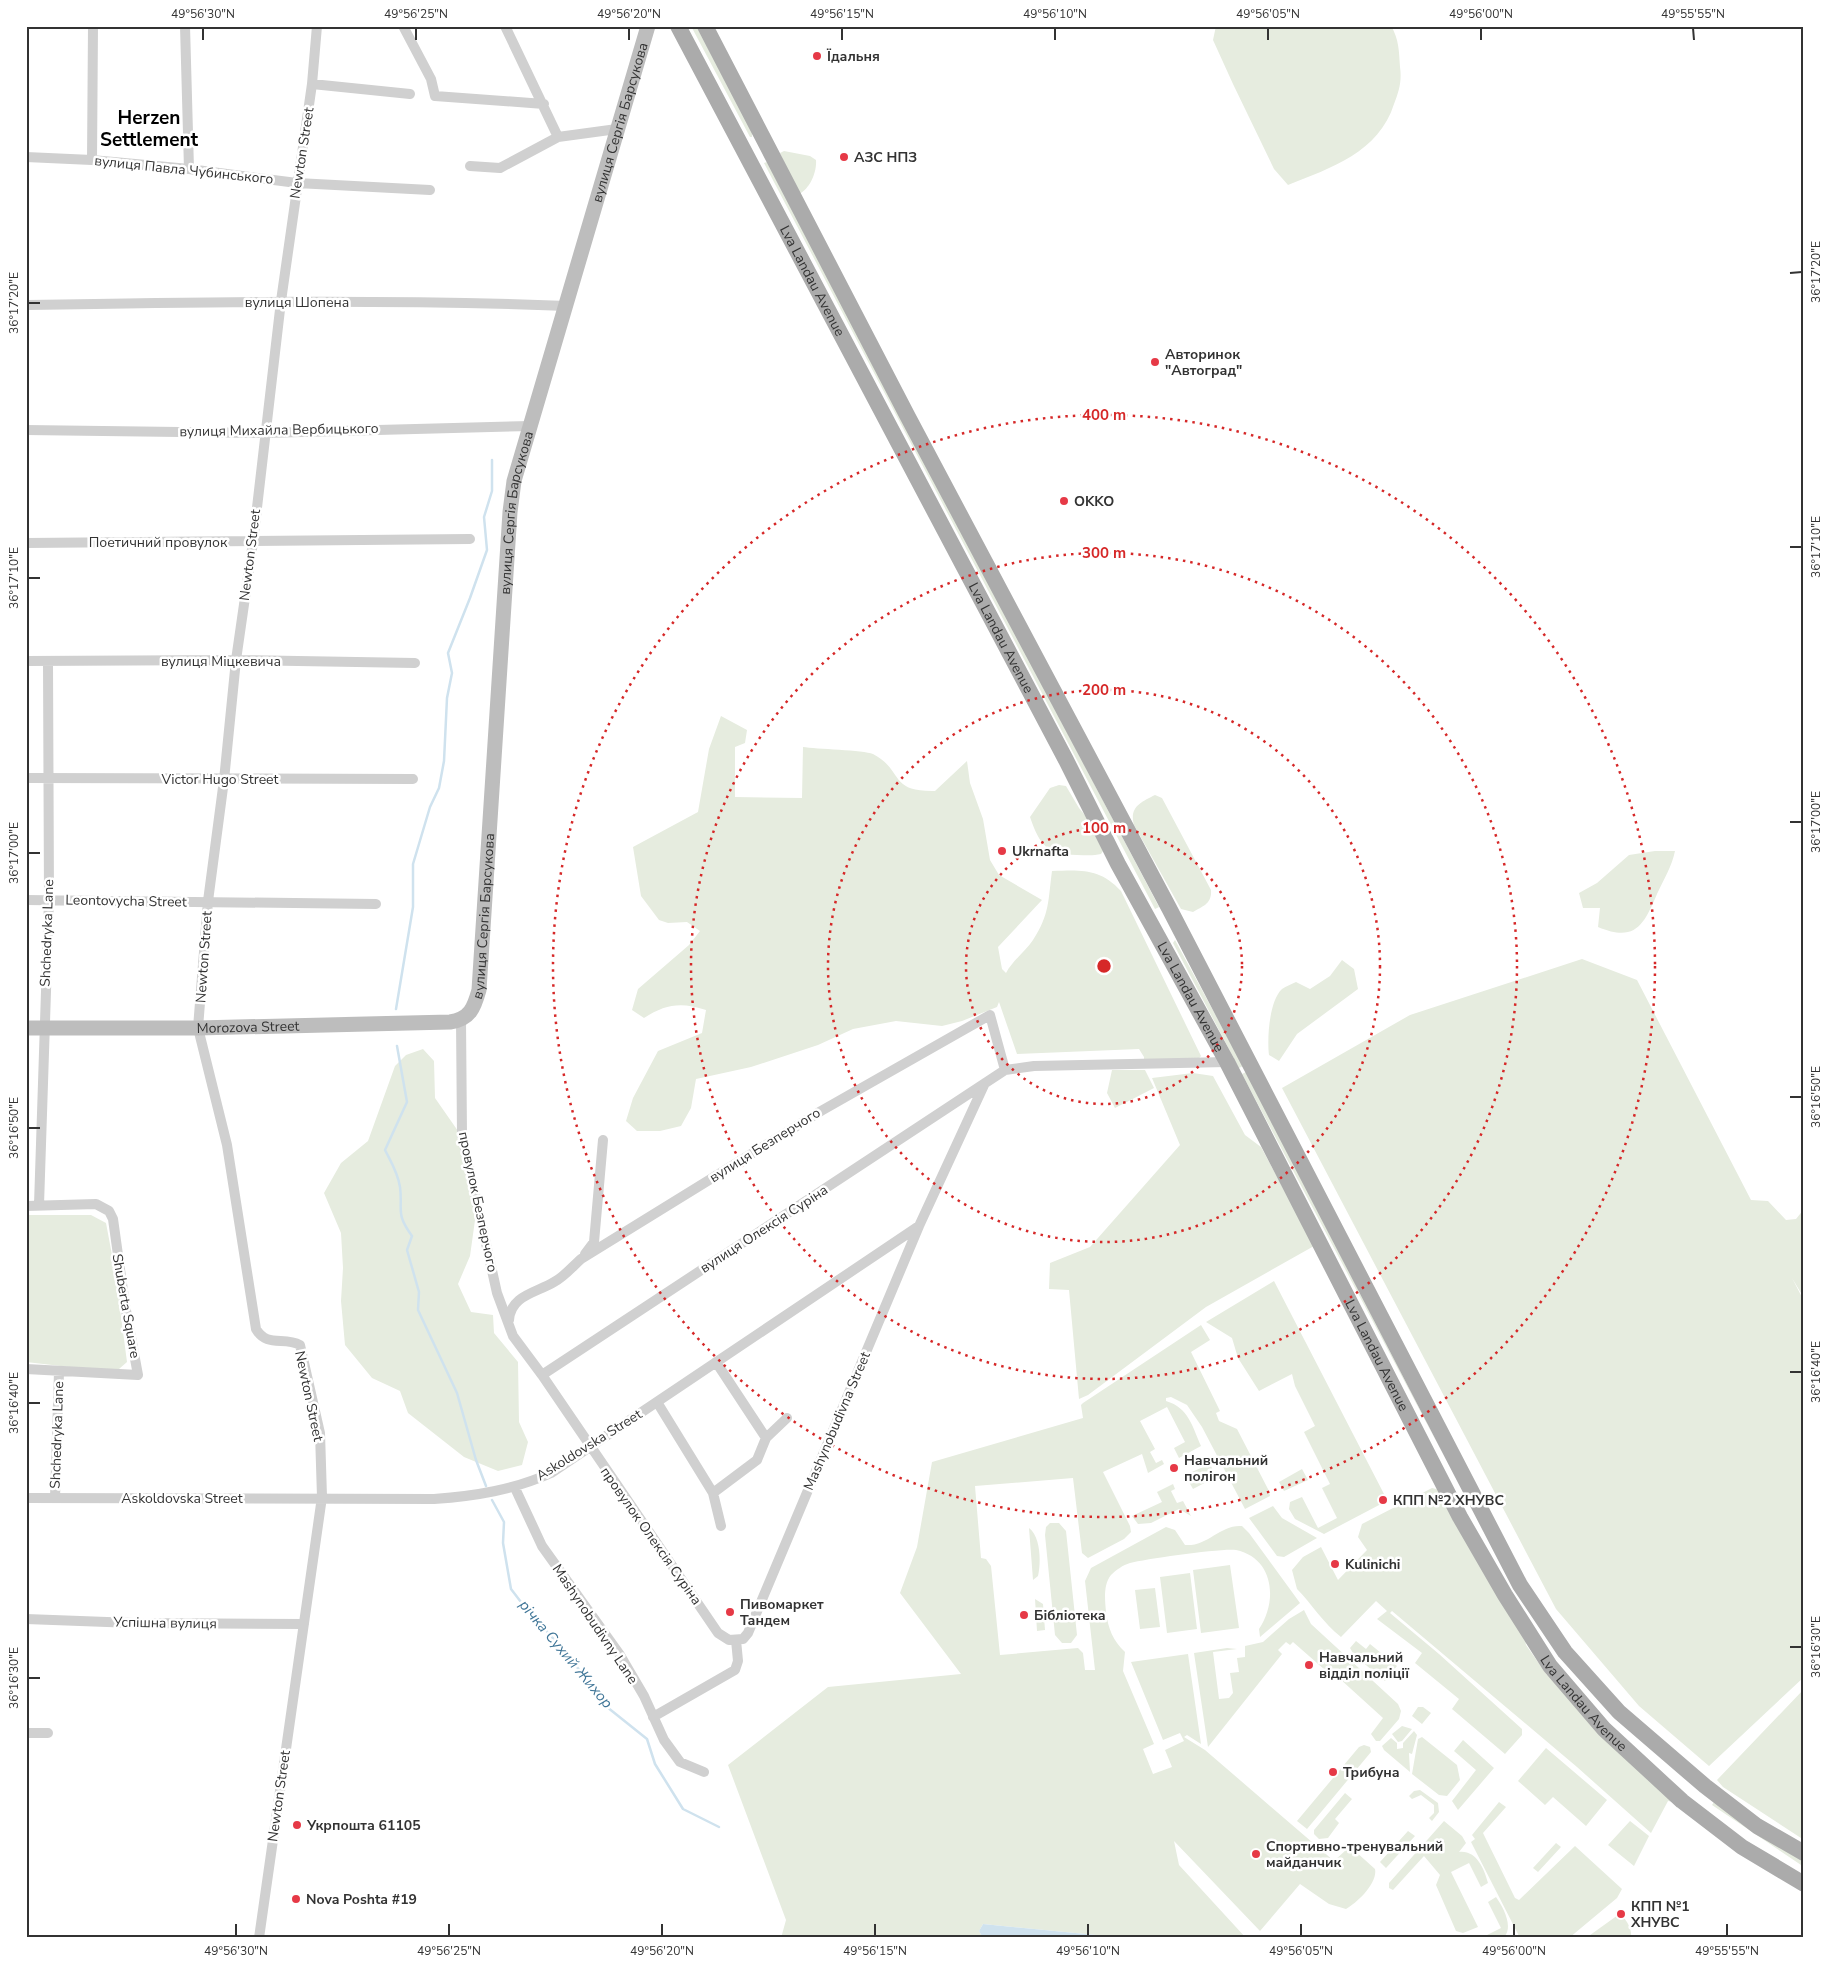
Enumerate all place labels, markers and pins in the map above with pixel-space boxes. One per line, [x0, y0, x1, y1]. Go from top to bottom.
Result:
place label: Їдальня [826, 47, 880, 66]
marker: Їдальня [811, 50, 823, 62]
place label: АЗС НПЗ [854, 148, 917, 167]
marker: АЗС НПЗ [838, 151, 850, 163]
place label: Авторинок "Автоград" [1165, 345, 1242, 380]
marker: Авторинок "Автоград" [1149, 356, 1161, 368]
place label: OKKO [1074, 492, 1114, 511]
marker: OKKO [1058, 495, 1070, 507]
place label: Ukrnafta [1012, 842, 1069, 861]
marker: Ukrnafta [996, 845, 1008, 857]
centre of rings [1095, 957, 1113, 975]
place label: Навчальний полігон [1184, 1451, 1268, 1486]
marker: Навчальний полігон [1168, 1462, 1180, 1474]
place label: КПП №2 ХНУВС [1393, 1491, 1504, 1510]
marker: КПП №2 ХНУВС [1377, 1494, 1389, 1506]
place label: Kulinichi [1345, 1555, 1400, 1574]
marker: Kulinichi [1329, 1558, 1341, 1570]
place label: Пивомаркет Тандем [740, 1595, 824, 1630]
marker: Пивомаркет Тандем [724, 1606, 736, 1618]
place label: Бібліотека [1034, 1606, 1106, 1625]
marker: Бібліотека [1018, 1609, 1030, 1621]
place label: Навчальний відділ поліції [1319, 1648, 1409, 1683]
marker: Навчальний відділ поліції [1303, 1659, 1315, 1671]
place label: Трибуна [1343, 1763, 1400, 1782]
marker: Трибуна [1327, 1766, 1339, 1778]
place label: Укрпошта 61105 [306, 1816, 421, 1835]
marker: Укрпошта 61105 [291, 1819, 303, 1831]
place label: Спортивно-тренувальний майданчик [1266, 1837, 1443, 1872]
marker: Спортивно-тренувальний майданчик [1250, 1848, 1262, 1860]
place label: Nova Poshta #19 [306, 1890, 417, 1909]
marker: Nova Poshta #19 [290, 1893, 302, 1905]
place label: КПП №1 ХНУВС [1630, 1897, 1690, 1932]
marker: КПП №1 ХНУВС [1615, 1908, 1627, 1920]

